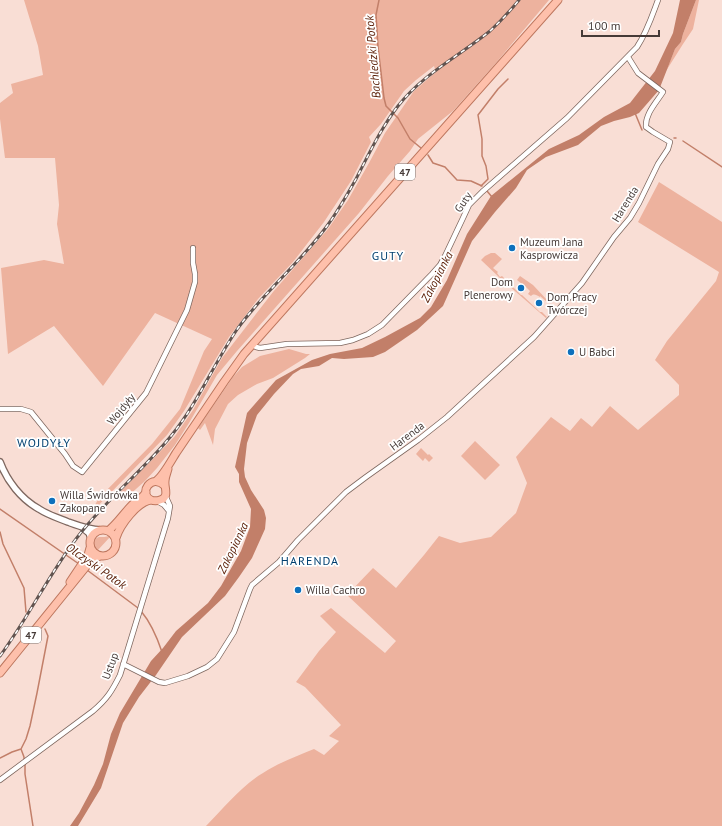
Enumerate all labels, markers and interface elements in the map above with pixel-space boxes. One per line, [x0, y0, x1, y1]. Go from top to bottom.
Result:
scale bar [582, 12, 659, 38]
water label: Bachledzki Potok [361, 14, 384, 99]
text: 100 m [588, 18, 621, 33]
road number: 47 [395, 164, 415, 180]
street label: Harenda [609, 184, 641, 224]
street label: Guty [451, 188, 475, 215]
place label: Muzeum Jana Kasprowicza [520, 235, 583, 262]
marker: Muzeum Jana Kasprowicza [507, 243, 517, 253]
district label: GUTY [372, 248, 404, 263]
water label: Zakopianka [417, 249, 456, 306]
place label: Dom Plenerowy [464, 275, 514, 302]
marker: Dom Plenerowy [516, 283, 526, 293]
place label: Dom Pracy Twórczej [547, 290, 598, 317]
marker: Dom Pracy Twórczej [534, 298, 544, 308]
place label: U Babci [579, 345, 615, 359]
marker: U Babci [566, 347, 576, 357]
street label: Wojdyły [104, 390, 139, 428]
street label: Harenda [387, 419, 427, 453]
district label: WOJDYŁY [17, 435, 71, 450]
place label: Willa Świdrówka Zakopane [60, 488, 138, 515]
marker: Willa Świdrówka Zakopane [47, 496, 57, 506]
water label: Zakopianka [213, 520, 251, 577]
water label: Olczyski Potok [63, 539, 130, 592]
district label: HARENDA [281, 553, 339, 568]
place label: Willa Cachro [306, 583, 365, 597]
marker: Willa Cachro [293, 585, 303, 595]
road number: 47 [21, 627, 41, 643]
street label: Ustup [99, 651, 121, 681]

